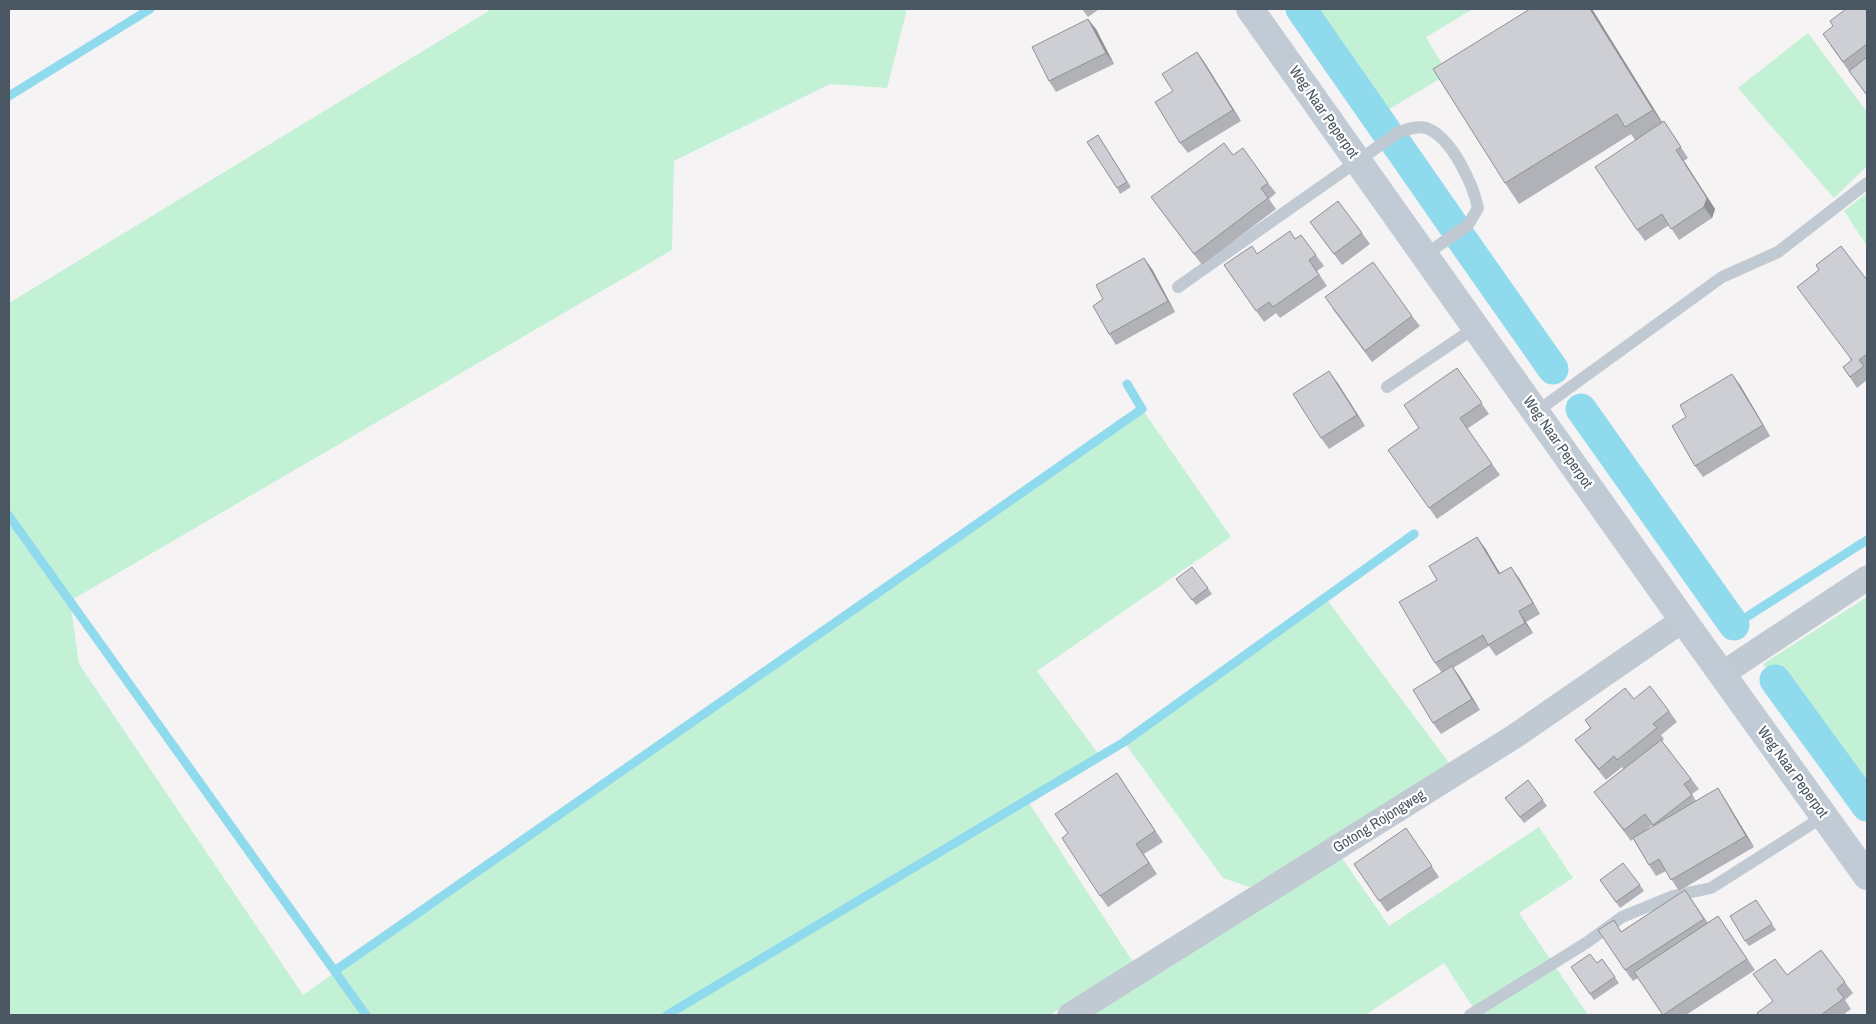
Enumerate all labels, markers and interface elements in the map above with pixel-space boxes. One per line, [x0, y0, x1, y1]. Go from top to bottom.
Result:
street label: Weg Naar Peperpot [1285, 61, 1364, 163]
street label: Weg Naar Peperpot [1519, 391, 1598, 493]
street label: Weg Naar Peperpot [1753, 722, 1834, 822]
street label: Gotong Rojongweg [1329, 784, 1429, 857]

